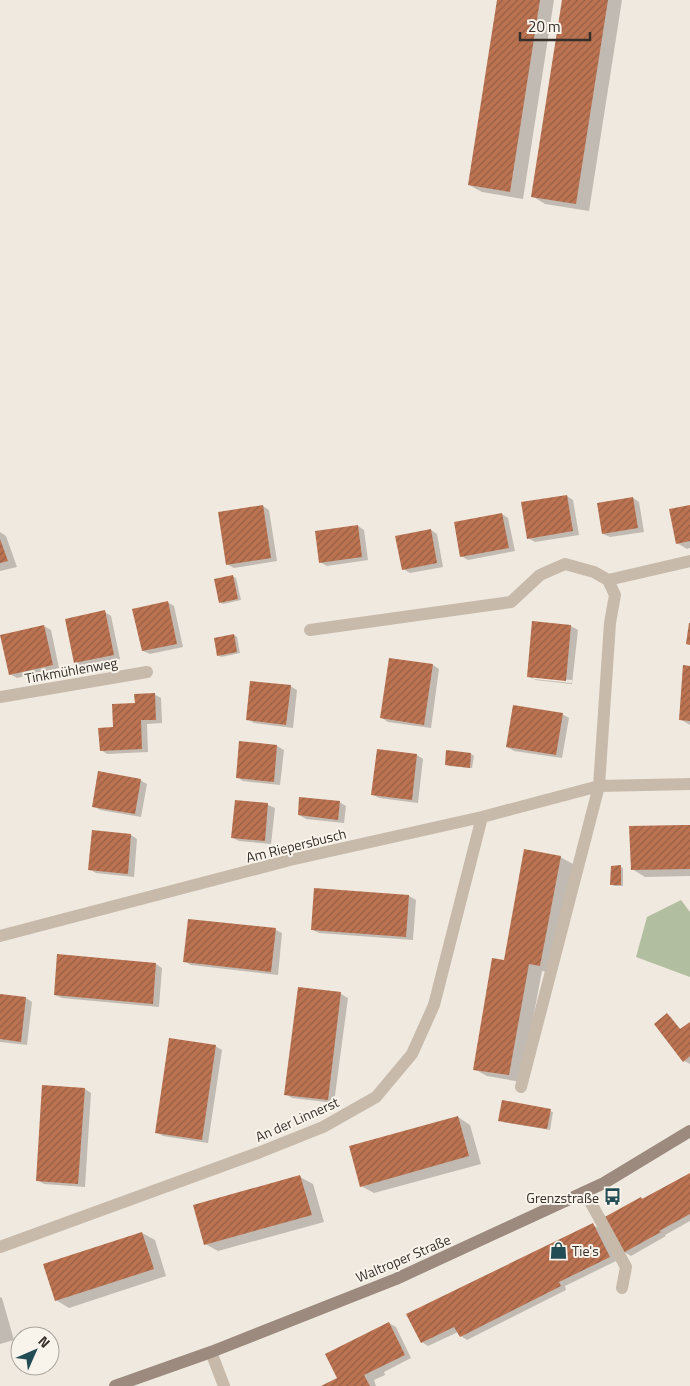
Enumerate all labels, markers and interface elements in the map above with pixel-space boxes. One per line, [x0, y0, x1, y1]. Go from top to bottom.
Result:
scale bar [520, 10, 590, 42]
text: 20 m [528, 15, 561, 38]
street label: Tinkmühlenweg [23, 652, 119, 688]
street label: Am Riepersbusch [244, 822, 348, 868]
street label: An der Linnerst [252, 1091, 342, 1147]
place label: Grenzstraße [526, 1187, 599, 1208]
bus stop icon: Grenzstraße [603, 1187, 623, 1207]
street label: Waltroper Straße [352, 1229, 454, 1287]
shop icon: Tie's [548, 1240, 568, 1260]
place label: Tie's [572, 1240, 599, 1261]
north arrow [10, 1326, 60, 1376]
text: N [34, 1331, 55, 1352]

